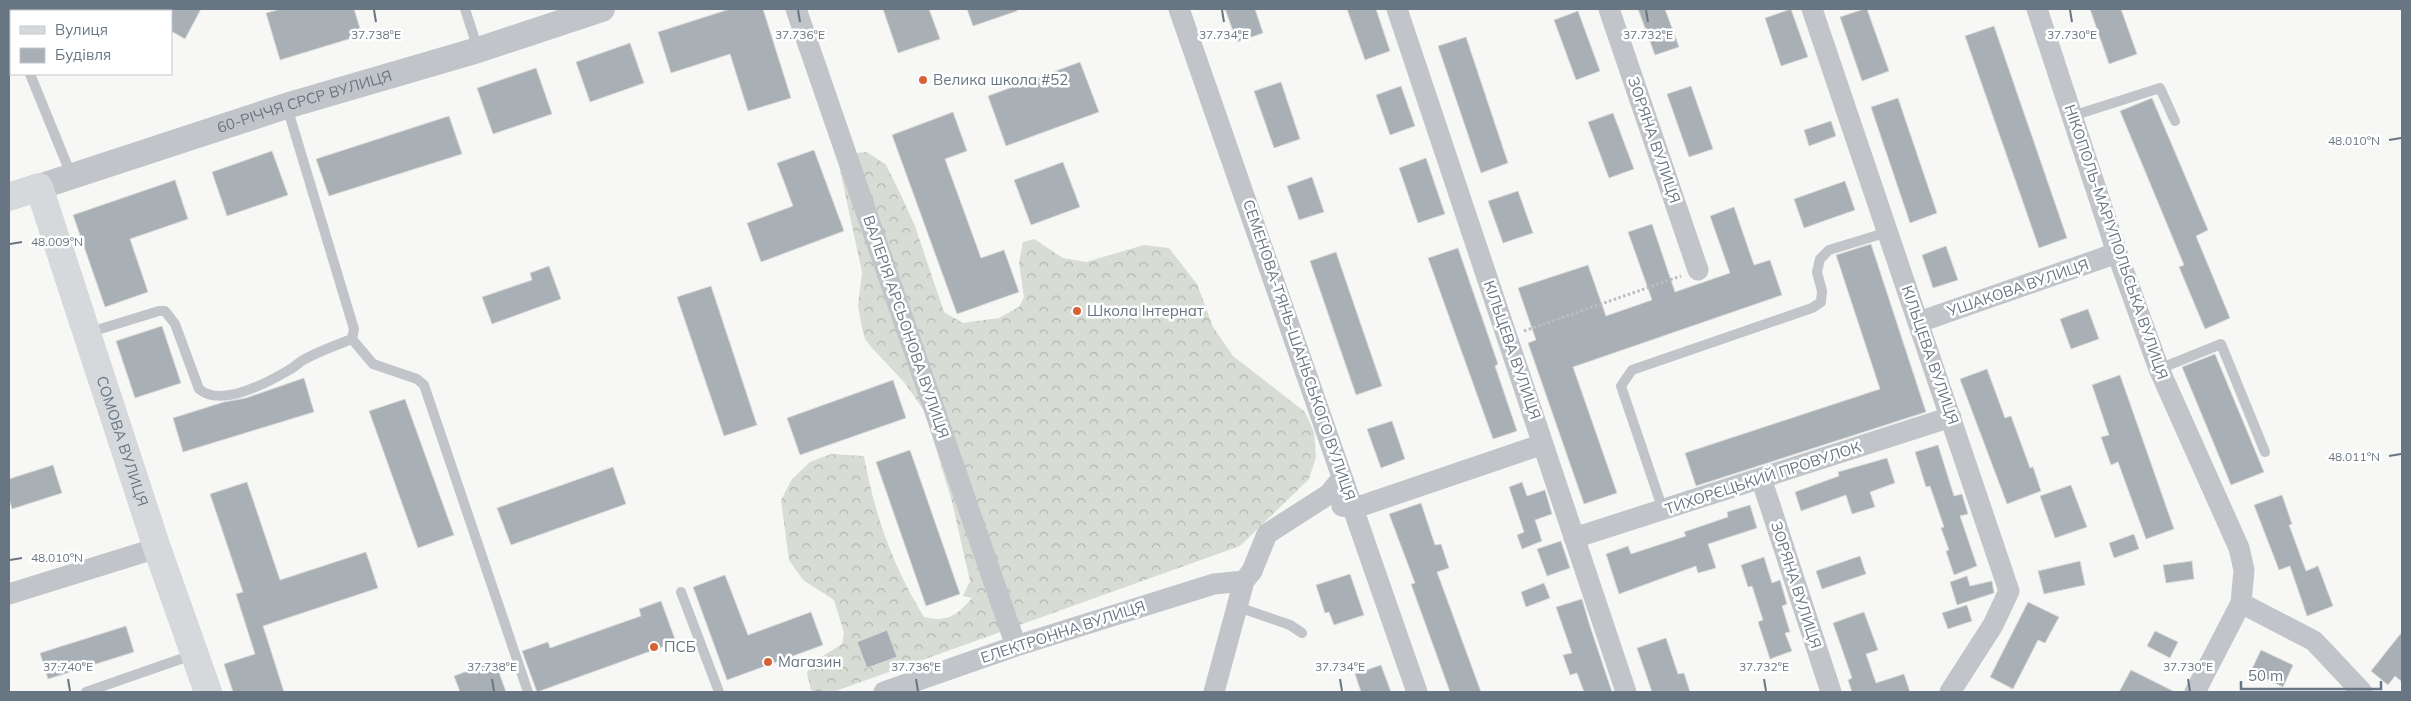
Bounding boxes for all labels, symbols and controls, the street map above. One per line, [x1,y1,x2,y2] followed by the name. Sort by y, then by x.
[10,10,172,75] legend
[55,20,108,39] text: Вулиця
[351,27,401,42] text: 37.738°E
[775,27,825,42] text: 37.736°E
[1199,27,1249,42] text: 37.734°E
[1623,27,1673,42] text: 37.732°E
[2047,27,2097,42] text: 37.730°E
[55,45,111,64] text: Будівля
[215,66,394,137] street label: 60-РІЧЧЯ СРСР ВУЛИЦЯ
[933,70,1068,89] place label: Велика школа #52
[917,74,929,86] marker: Велика школа #52
[1624,74,1685,206] street label: ЗОРЯНА ВУЛИЦЯ
[2060,102,2173,382] street label: НІКОПОЛЬ-МАРІУПОЛЬСЬКА ВУЛИЦЯ
[2328,133,2380,148] text: 48.010°N
[1239,197,1360,503] street label: СЕМЕНОВА-ТЯНЬ-ШАНЬСЬКОГО ВУЛИЦЯ
[859,213,954,441] street label: ВАЛЕРІЯ АРСЬОНОВА ВУЛИЦЯ
[31,234,83,249] text: 48.009°N
[1944,254,2091,321] street label: УШАКОВА ВУЛИЦЯ
[1480,278,1545,422] street label: КІЛЬЦЕВА ВУЛИЦЯ
[1898,283,1963,427] street label: КІЛЬЦЕВА ВУЛИЦЯ
[1087,301,1204,320] place label: Школа Інтернат
[1071,305,1083,317] marker: Школа Інтернат
[92,373,153,509] street label: СОМОВА ВУЛИЦЯ
[1663,437,1863,518] street label: ТИХОРЄЦЬКИЙ ПРОВУЛОК
[2328,449,2380,464] text: 48.011°N
[1767,519,1826,651] street label: ЗОРЯНА ВУЛИЦЯ
[31,550,83,565] text: 48.010°N
[978,596,1147,667] street label: ЕЛЕКТРОННА ВУЛИЦЯ
[664,637,696,656] place label: ПСБ
[648,641,660,653] marker: ПСБ
[778,652,841,671] place label: Магазин
[762,656,774,668] marker: Магазин
[2241,658,2381,690] scale bar
[43,659,93,674] text: 37.740°E
[467,659,517,674] text: 37.738°E
[891,659,941,674] text: 37.736°E
[1315,659,1365,674] text: 37.734°E
[1739,659,1789,674] text: 37.732°E
[2163,659,2213,674] text: 37.730°E
[2248,666,2283,685] text: 50 m

